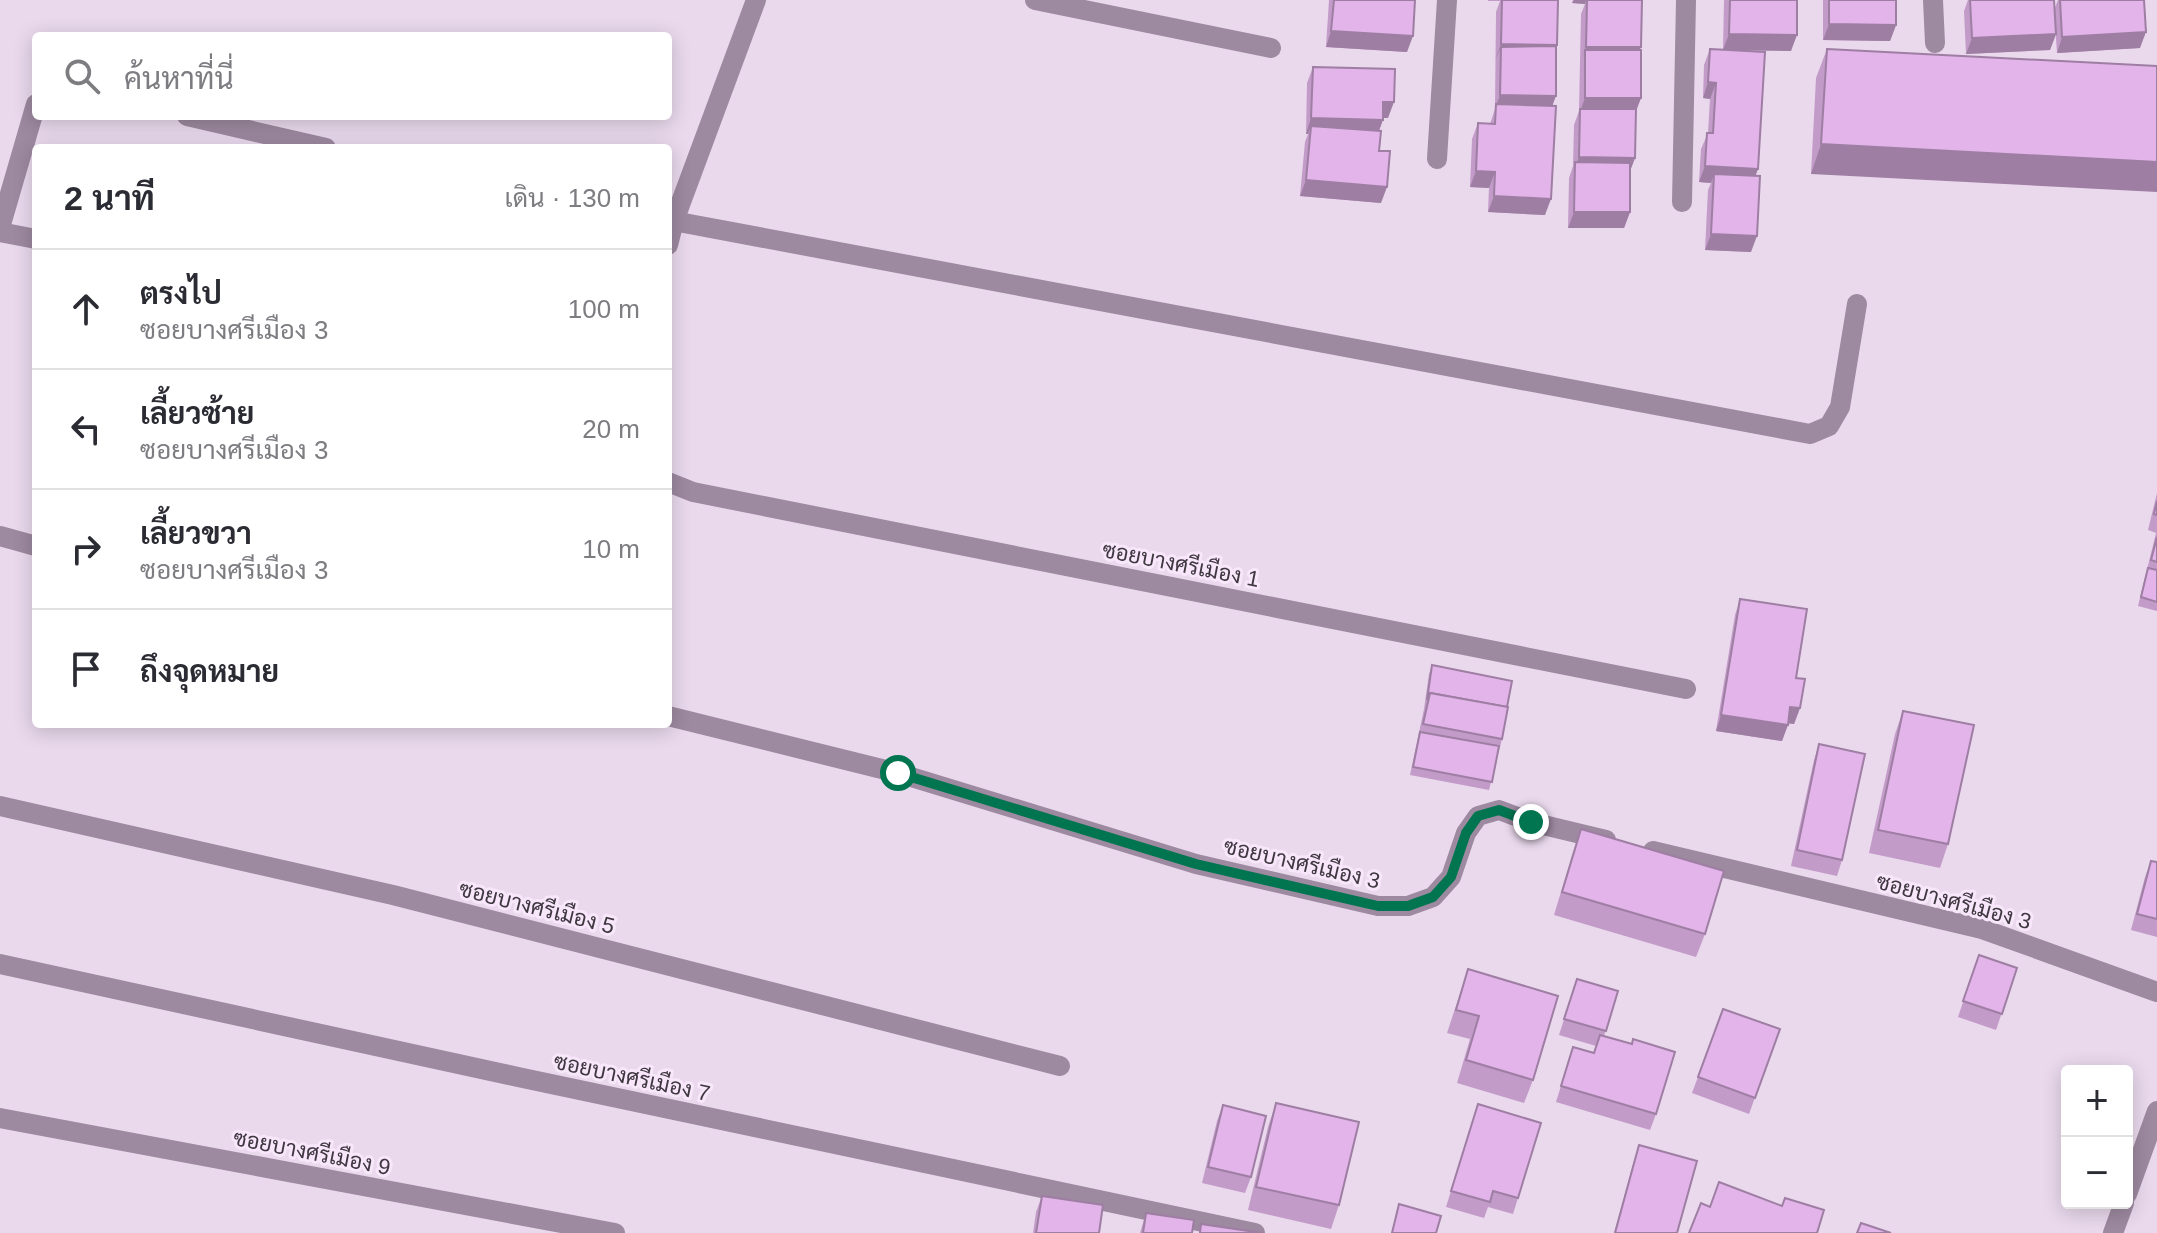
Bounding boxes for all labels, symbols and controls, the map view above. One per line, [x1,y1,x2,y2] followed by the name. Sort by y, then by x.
[32,32,672,120] search box
[60,54,104,98] icon: search
[124,62,234,95] text: ค้นหาที่นี่
[64,179,155,217] text: 2 นาที
[505,183,640,213] text: เดิน · 130 m
[140,277,222,310] text: ตรงไป
[64,287,108,331] icon: ahead
[568,294,640,324] text: 100 m
[140,315,328,345] text: ซอยบางศรีเมือง 3
[140,397,254,430] text: เลี้ยวซ้าย
[64,407,108,451] icon: left
[582,414,640,444] text: 20 m
[140,435,328,465] text: ซอยบางศรีเมือง 3
[140,517,252,550] text: เลี้ยวขวา
[64,527,108,571] icon: right
[582,534,640,564] text: 10 m
[1100,536,1262,592] street label: ซอยบางศรีเมือง 1
[140,555,328,585] text: ซอยบางศรีเมือง 3
[64,647,108,691] icon: arrive
[140,655,279,688] text: ถึงจุดหมาย
[880,755,916,791] route start
[1513,804,1549,840] route end
[1221,832,1383,894] street label: ซอยบางศรีเมือง 3
[1874,868,2034,934] street label: ซอยบางศรีเมือง 3
[457,875,617,939] street label: ซอยบางศรีเมือง 5
[551,1048,713,1106] street label: ซอยบางศรีเมือง 7
[2061,1065,2133,1209] map controls
[2061,1065,2133,1137] button: +
[231,1124,393,1180] street label: ซอยบางศรีเมือง 9
[2061,1137,2133,1209] button: −

